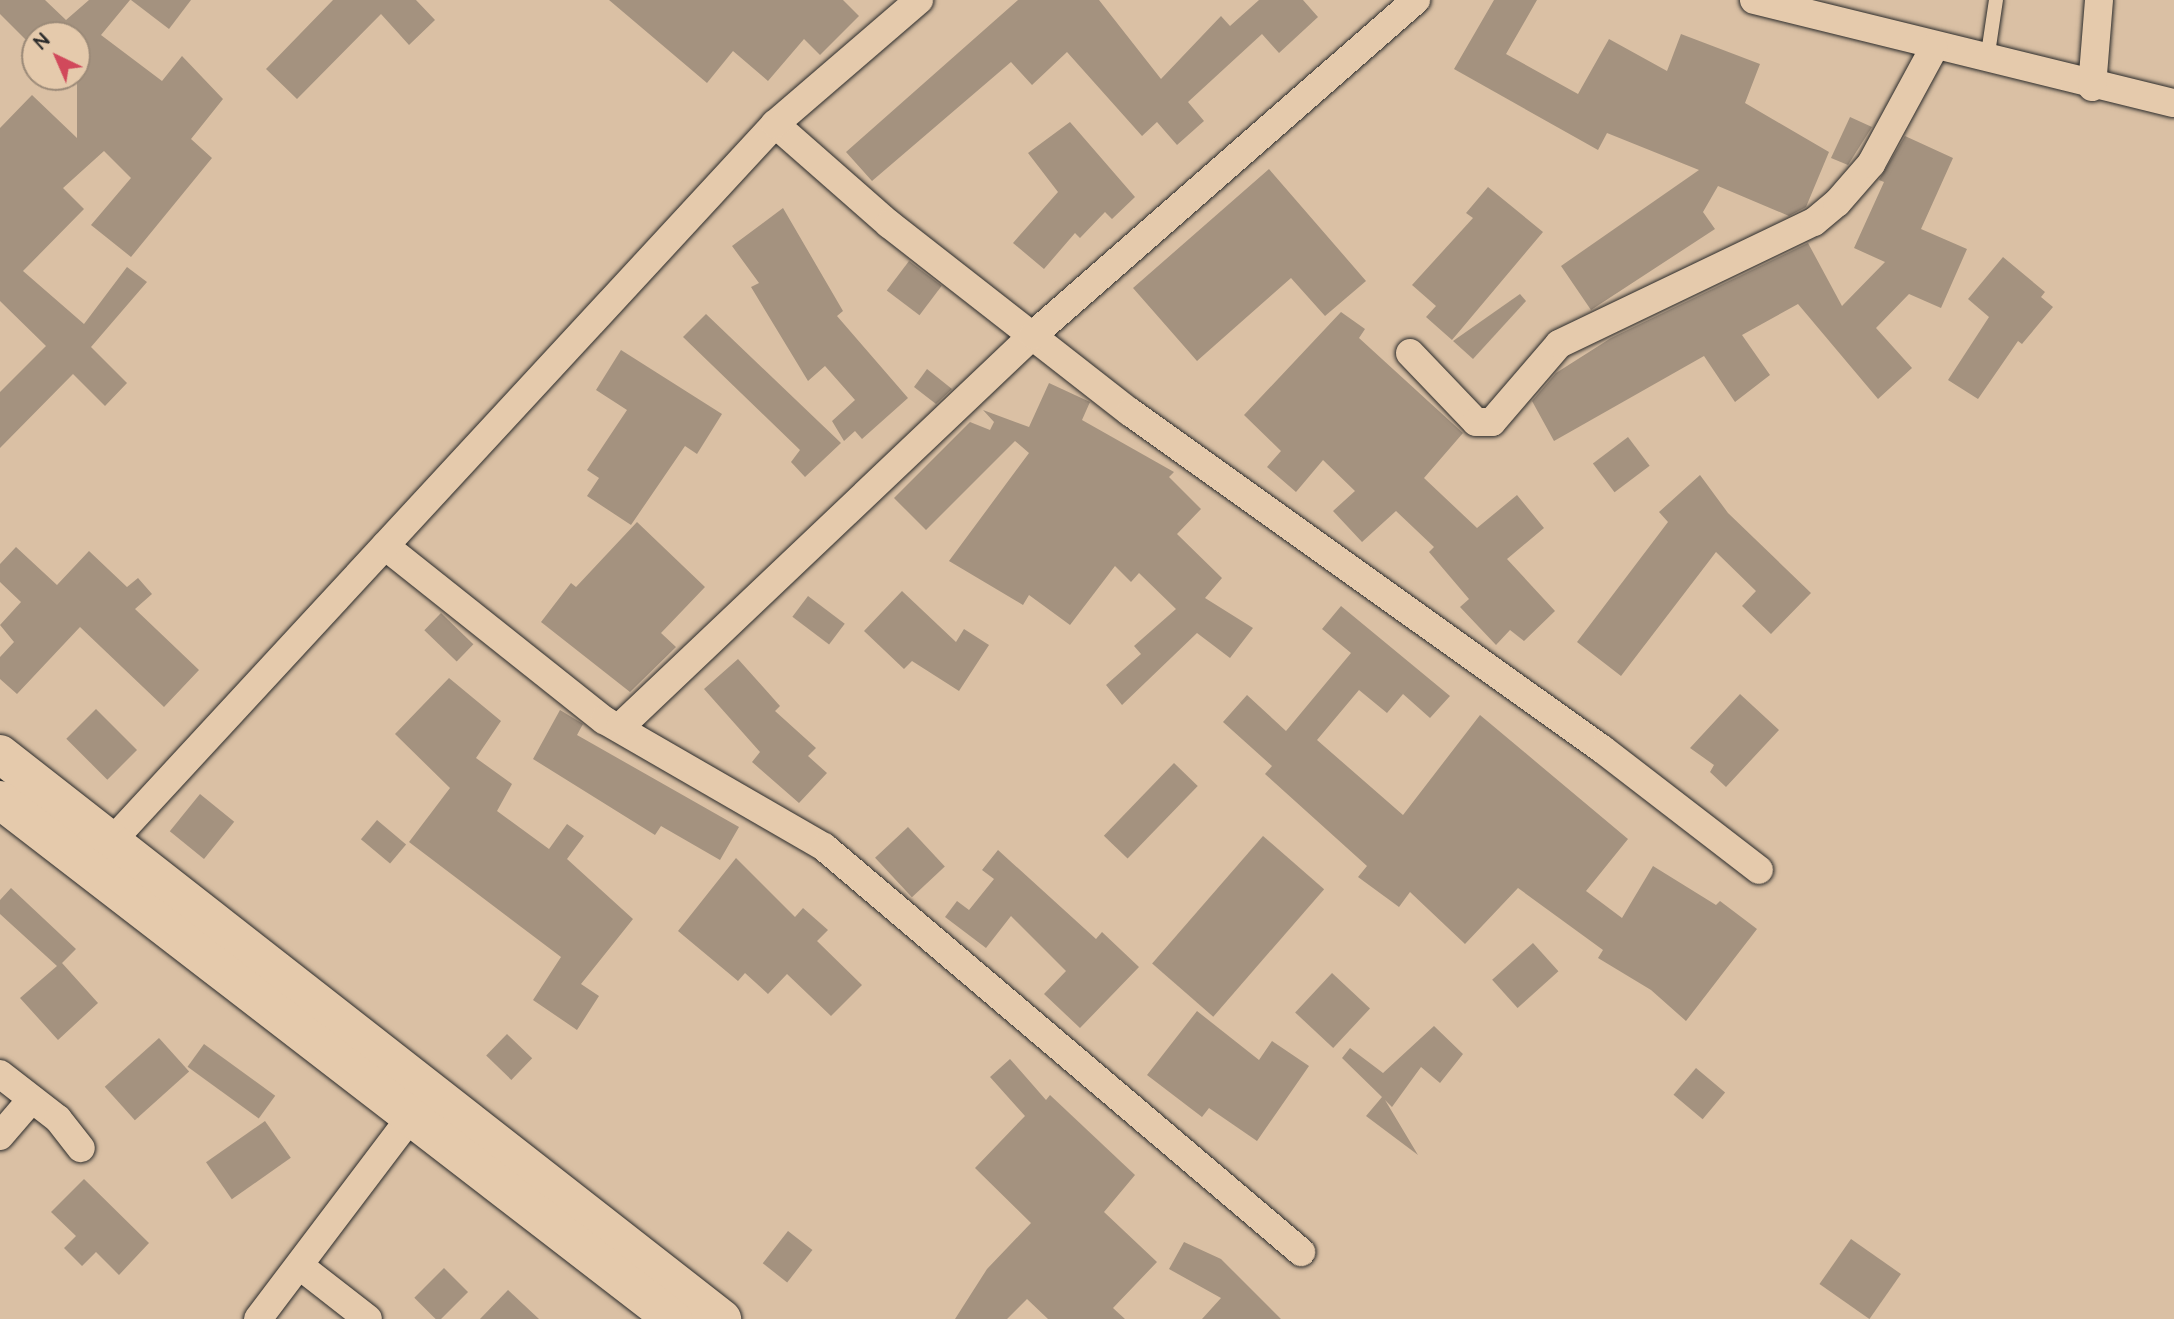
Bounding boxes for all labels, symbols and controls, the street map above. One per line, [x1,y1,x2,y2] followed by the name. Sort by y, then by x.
[21,21,91,91] north arrow
[29,28,56,56] text: N

